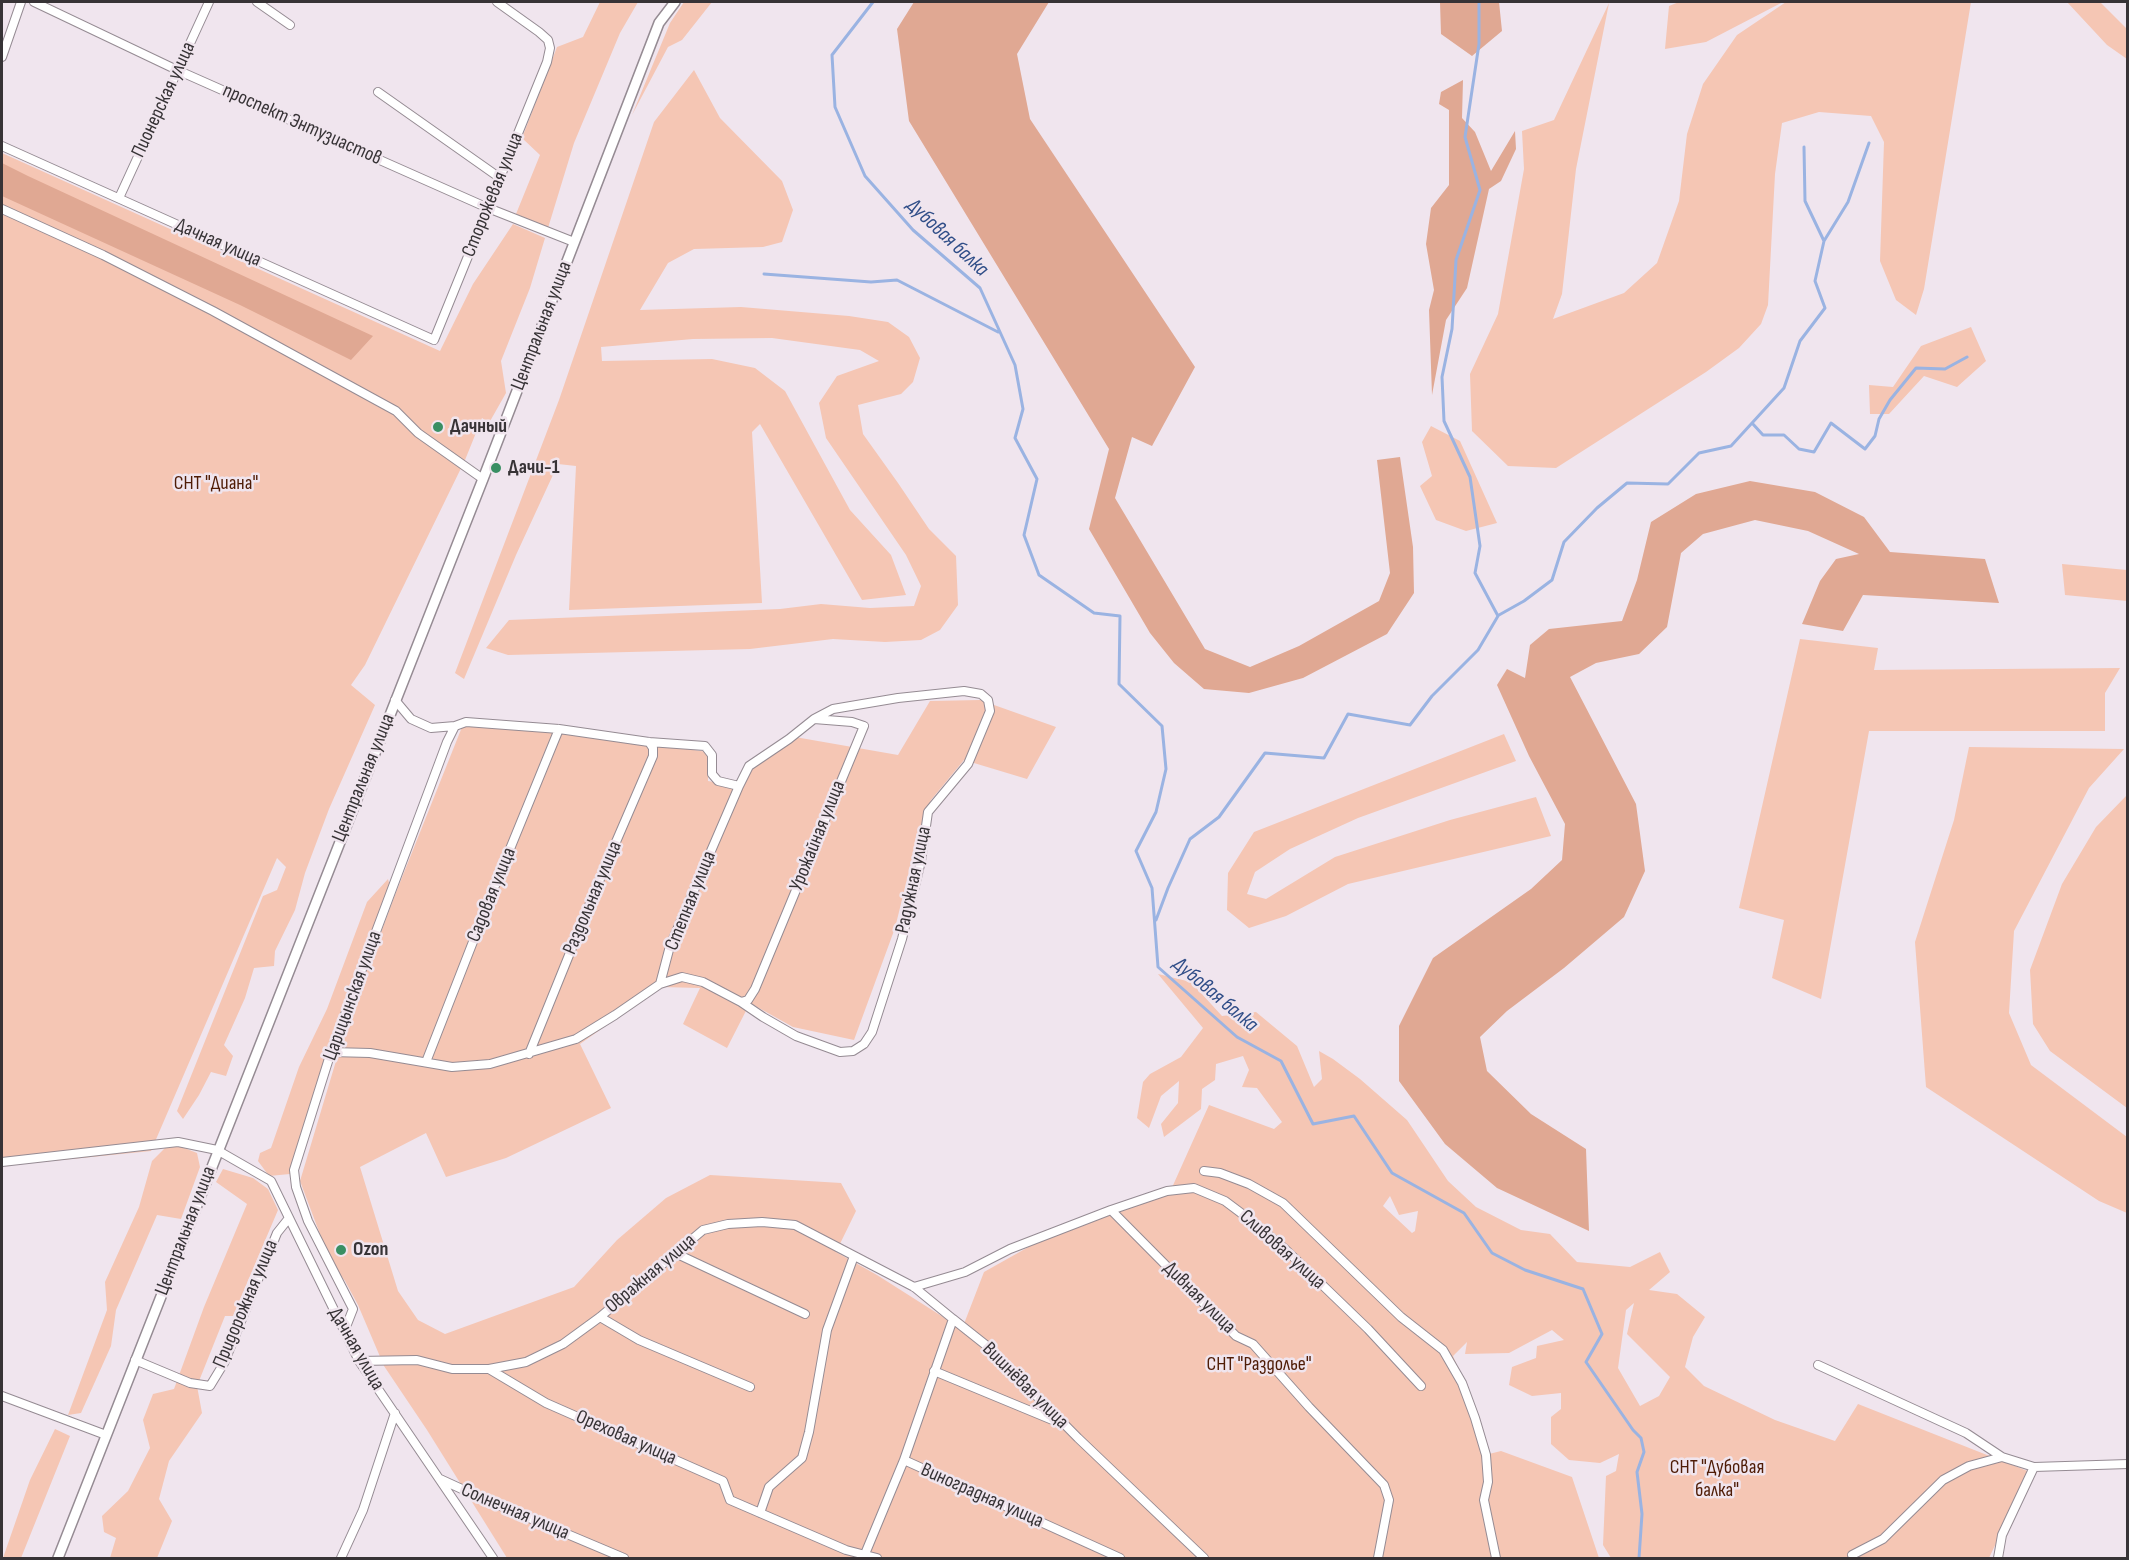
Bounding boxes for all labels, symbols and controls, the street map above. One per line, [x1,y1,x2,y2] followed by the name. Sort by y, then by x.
[127,38,201,162] street label: Пионерская улица
[219,79,385,171] street label: проспект Энтузиастов
[457,129,529,261] street label: Сторожевая улица
[901,194,993,282] water label: Дубовая балка
[171,213,265,273] street label: Дачная улица
[506,258,578,394] street label: Центральная улица
[450,415,507,439] place label: Дачный
[431,420,445,434] marker: Дачный
[508,456,560,480] place label: Дачи-1
[489,461,503,475] marker: Дачи-1
[174,472,258,496] park label: СНТ "Диана"
[327,710,401,846] street label: Центральная улица
[785,777,851,895] street label: Урожайная улица
[891,824,937,936] street label: Радужная улица
[558,838,628,958] street label: Раздольная улица
[462,844,522,946] street label: Садовая улица
[660,848,722,954] street label: Степная улица
[318,928,388,1064] street label: Царицынская улица
[1167,952,1263,1038] water label: Дубовая балка
[150,1163,222,1299] street label: Центральная улица
[1234,1205,1330,1295] street label: Сливовая улица
[601,1229,701,1319] street label: Овражная улица
[208,1236,284,1372] street label: Придорожная улица
[353,1238,388,1262] place label: Ozon
[334,1243,348,1257] marker: Ozon
[1158,1257,1240,1339] street label: Дивная улица
[323,1303,389,1395] street label: Дачная улица
[977,1338,1073,1434] street label: Вишнёвая улица
[1206,1353,1312,1377] park label: СНТ "Раздолье"
[572,1405,680,1471] street label: Ореховая улица
[1670,1456,1764,1503] park label: СНТ "Дубовая балка"
[917,1458,1047,1534] street label: Виноградная улица
[457,1478,573,1546] street label: Солнечная улица

